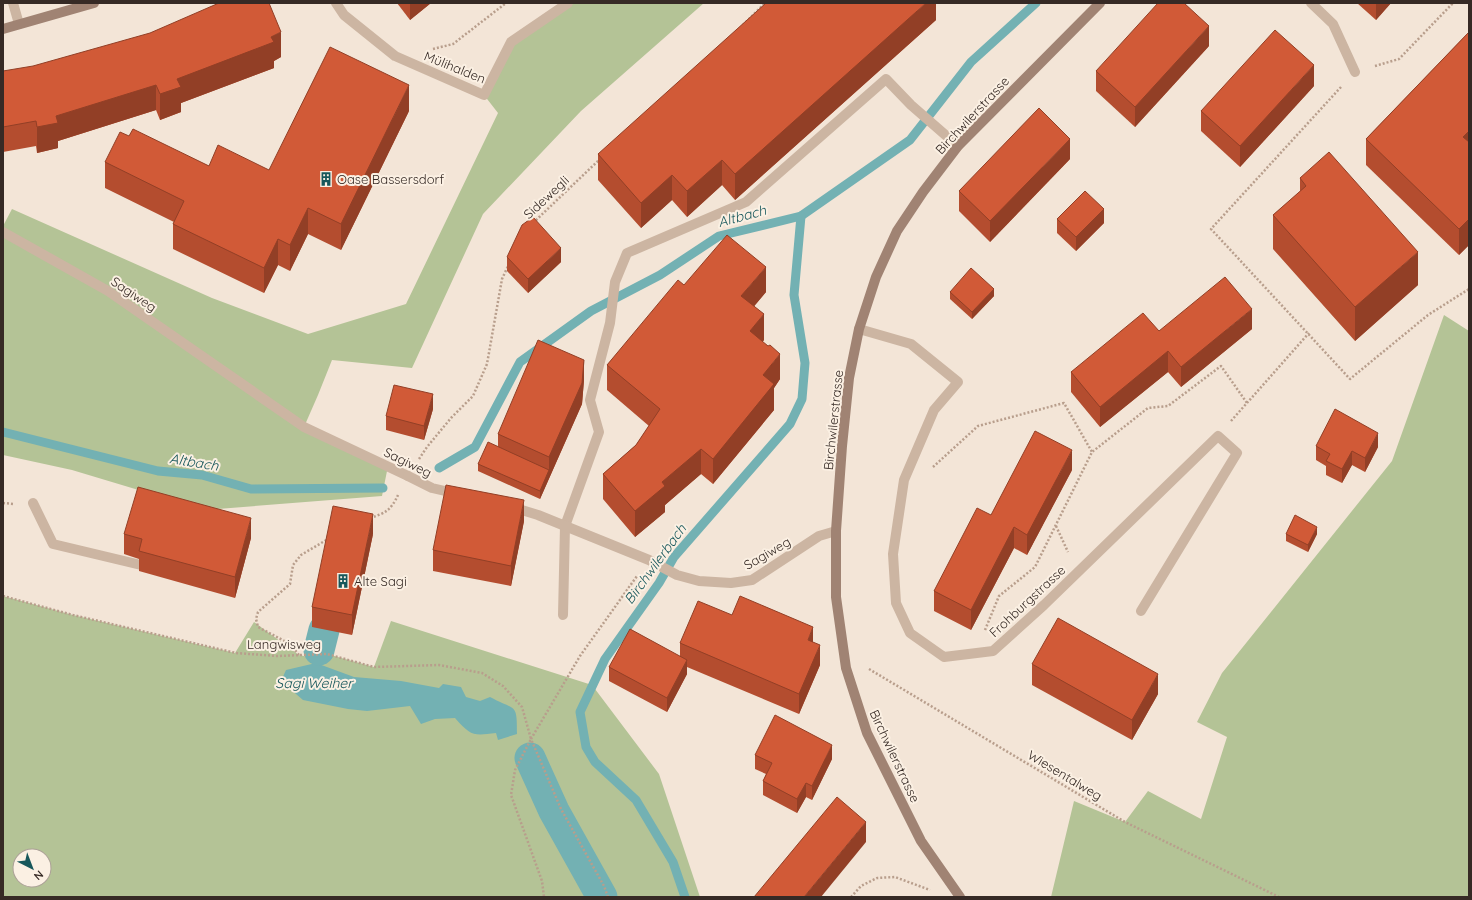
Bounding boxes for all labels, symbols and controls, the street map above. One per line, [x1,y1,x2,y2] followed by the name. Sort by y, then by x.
[422,47,488,87] street label: Mülihalden
[932,73,1012,157] street label: Birchwilerstrasse
[318,171,334,187] building icon: Oase Bassersdorf
[337,171,445,187] place label: Oase Bassersdorf
[520,172,572,222] street label: Sidewegli
[716,201,769,231] water label: Altbach
[108,273,160,315] street label: Sagiweg
[820,369,846,471] street label: Birchwilerstrasse
[381,444,435,480] street label: Sagiweg
[168,449,221,475] water label: Altbach
[620,520,691,608] water label: Birchwilerbach
[741,533,793,573] street label: Sagiweg
[986,562,1068,640] street label: Frohburgstrasse
[335,573,351,589] building icon: Alte Sagi
[354,573,407,589] place label: Alte Sagi
[247,636,321,652] street label: Langwisweg
[275,674,354,692] water label: Sagi Weiher
[866,707,924,805] street label: Birchwilerstrasse
[1025,747,1105,803] street label: Wiesentalweg
[12,848,52,888] north arrow
[31,868,46,883] text: N

